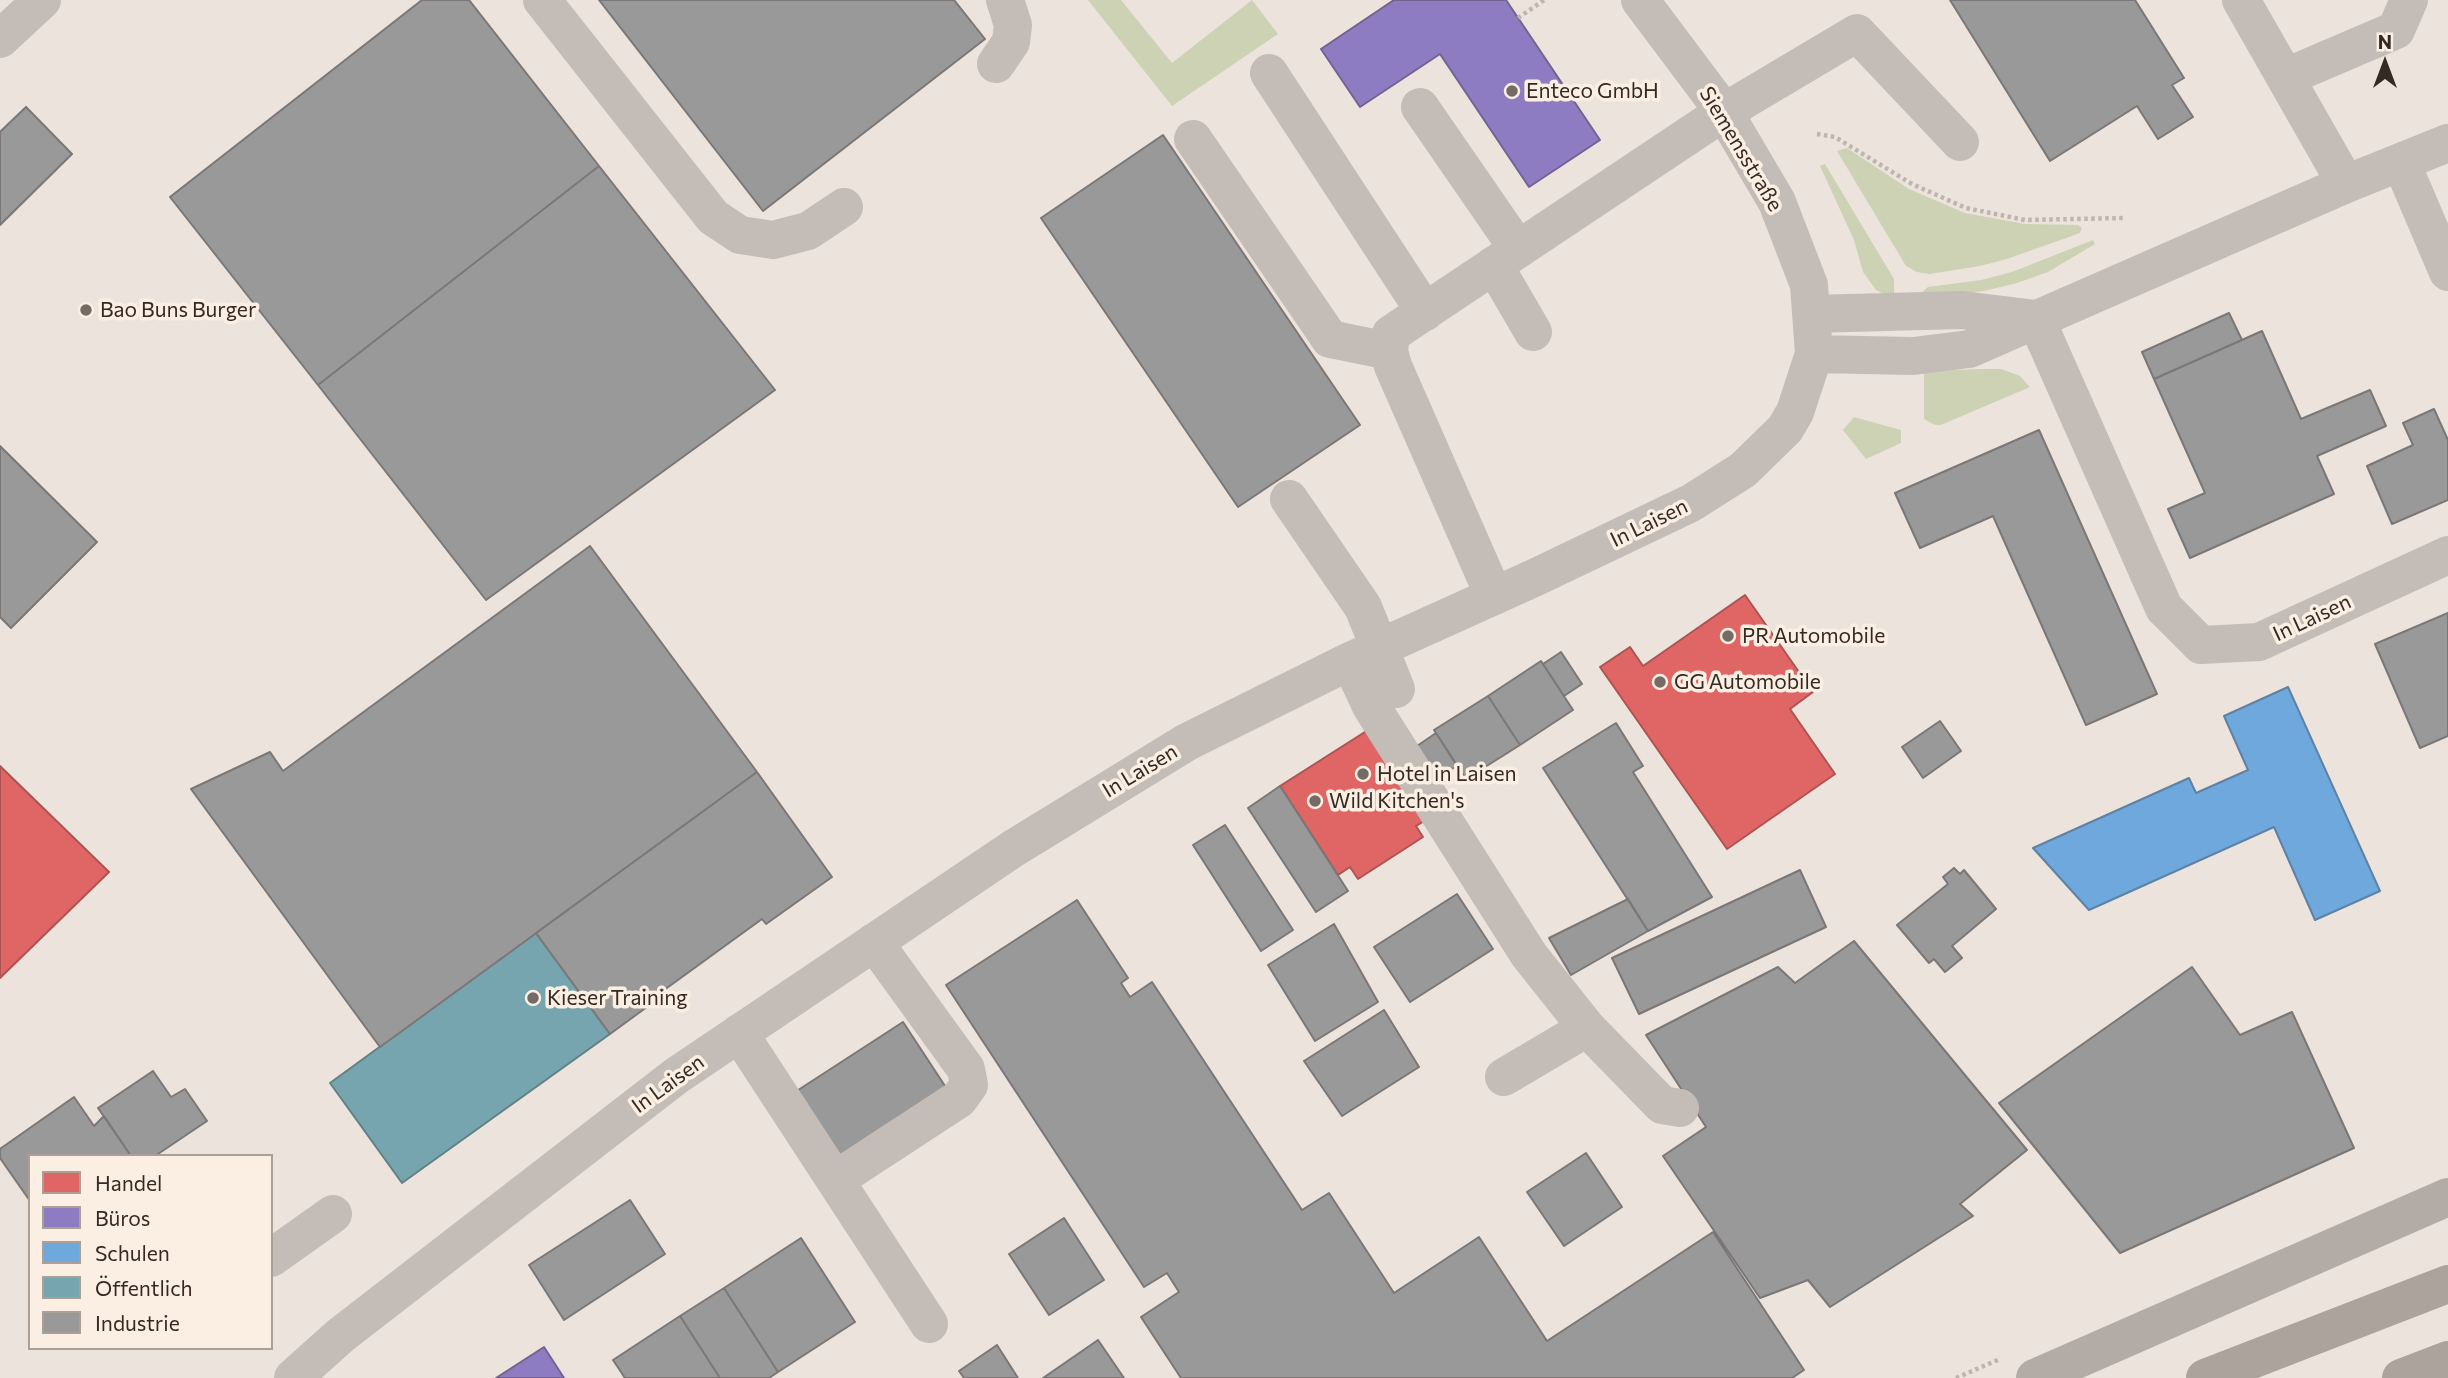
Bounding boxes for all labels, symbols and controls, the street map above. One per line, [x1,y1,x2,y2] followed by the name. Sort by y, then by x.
[2350,28,2420,98] north arrow
[2378,30,2392,53] text: N
[1526,78,1659,104] place label: Enteco GmbH
[1694,82,1788,216] street label: Siemensstraße
[1504,83,1520,99] marker: Enteco GmbH
[100,297,256,323] place label: Bao Buns Burger
[78,302,94,318] marker: Bao Buns Burger
[1606,493,1692,553] street label: In Laisen
[2269,589,2355,647] street label: In Laisen
[1742,623,1885,649] place label: PR Automobile
[1720,628,1736,644] marker: PR Automobile
[1674,669,1821,695] place label: GG Automobile
[1652,674,1668,690] marker: GG Automobile
[1098,739,1182,803] street label: In Laisen
[1377,761,1517,787] place label: Hotel in Laisen
[1355,766,1371,782] marker: Hotel in Laisen
[1329,788,1465,814] place label: Wild Kitchen's
[1307,793,1323,809] marker: Wild Kitchen's
[547,985,688,1011] place label: Kieser Training
[525,990,541,1006] marker: Kieser Training
[627,1049,709,1119] street label: In Laisen
[28,1154,273,1350] legend
[95,1170,162,1195] text: Handel
[95,1205,150,1230] text: Büros
[95,1240,170,1265] text: Schulen
[95,1275,193,1300] text: Öffentlich
[95,1310,180,1335] text: Industrie

